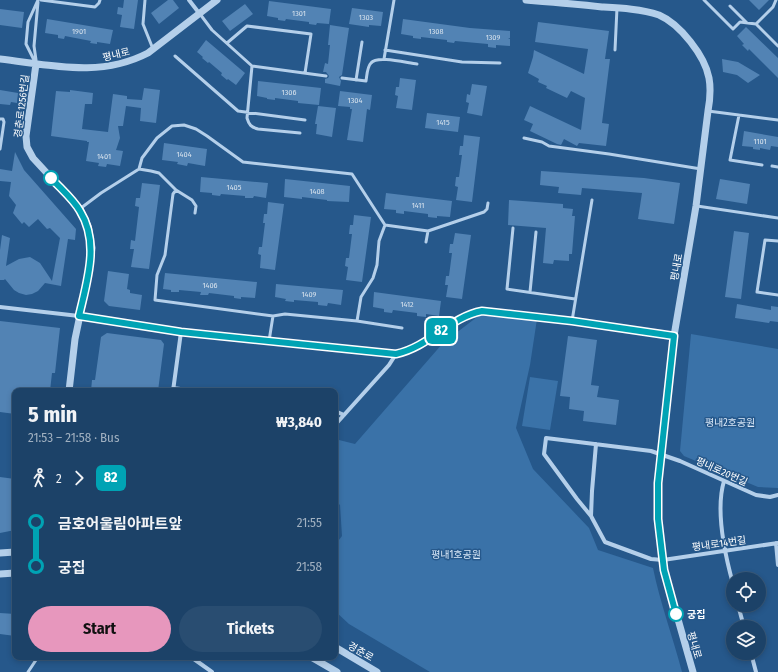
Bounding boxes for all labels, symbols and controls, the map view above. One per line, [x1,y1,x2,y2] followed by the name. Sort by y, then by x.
[292,9,306,18] house number: 1301
[359,13,374,22] house number: 1303
[72,27,86,36] house number: 1901
[429,27,443,36] house number: 1308
[486,33,500,42] house number: 1309
[101,46,131,64] street label: 평내로
[12,74,32,139] street label: 경춘로1256번길
[282,88,296,97] house number: 1306
[348,96,363,105] house number: 1304
[436,118,450,127] house number: 1415
[753,137,767,146] house number: 1101
[176,150,192,159] house number: 1404
[97,152,111,161] house number: 1401
[43,170,59,186] unlabelled marker
[227,183,242,192] house number: 1405
[309,187,325,196] house number: 1408
[412,201,424,210] house number: 1411
[669,253,685,282] street label: 평내로
[202,281,218,290] house number: 1406
[302,290,317,299] house number: 1409
[400,300,414,309] house number: 1412
[423,318,459,344] line badge: 82
[434,322,448,339] text: 82
[28,401,77,428] text: 5 min
[276,413,322,431] text: ₩3,840
[705,417,755,429] park label: 평내2호공원
[28,430,119,445] text: 21:53 – 21:58 · Bus
[694,455,749,489] street label: 평내로20번길
[28,467,50,489] icon: walk
[68,467,90,489] icon: forward
[104,469,118,486] text: 82
[56,471,62,486] text: 2
[58,515,182,533] text: 금호어울림아파트앞
[297,515,322,530] text: 21:55
[691,534,747,554] street label: 평내로14번길
[431,549,481,561] park label: 평내1호공원
[58,559,86,577] text: 궁집
[296,559,322,574] text: 21:58
[726,572,766,660] map controls
[726,572,766,612] button: locate
[28,606,171,652] button: Start
[179,606,322,652] button: Tickets
[668,606,684,622] marker: 궁집
[687,609,705,621] place label: 궁집
[726,620,766,660] button: layers
[684,630,704,660] street label: 평내로
[346,640,375,664] street label: 경춘로

